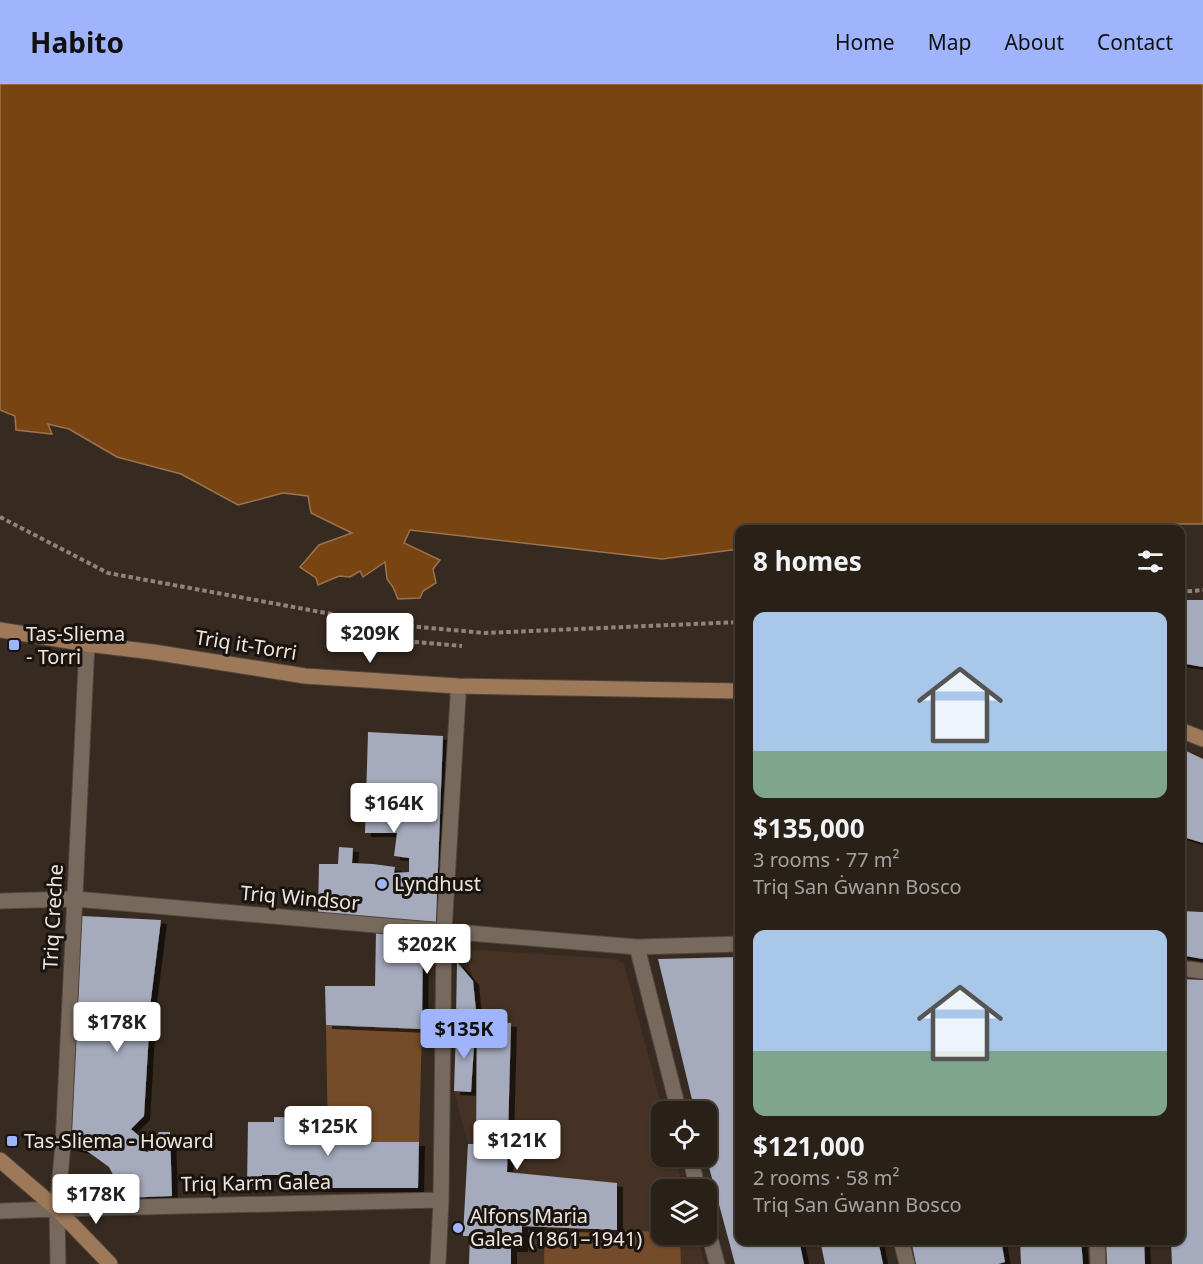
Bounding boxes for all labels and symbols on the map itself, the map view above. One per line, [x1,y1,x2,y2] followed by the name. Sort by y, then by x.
[328,613,412,664] pin: $209K
[26,620,125,670] place label: Tas-Sliema - Torri
[193,623,299,666] street label: Triq it-Torri
[7,638,21,652] marker: Tas-Sliema - Torri
[352,783,436,834] pin: $164K
[36,863,69,971] street label: Triq Creche
[394,870,481,897] place label: Lyndhust
[375,877,389,891] marker: Lyndhust
[239,879,361,916] street label: Triq Windsor
[385,924,469,975] pin: $202K
[75,1002,159,1053] pin: $178K
[422,1009,506,1060] pin: $135K
[286,1106,370,1157] pin: $125K
[475,1120,559,1171] pin: $121K
[24,1127,214,1154] place label: Tas-Sliema - Howard
[5,1134,19,1148] marker: Tas-Sliema - Howard
[181,1168,331,1197] street label: Triq Karm Galea
[54,1174,138,1225] pin: $178K
[470,1202,642,1252] place label: Alfons Maria Galea (1861–1941)
[451,1221,465,1235] marker: Alfons Maria Galea (1861–1941)

